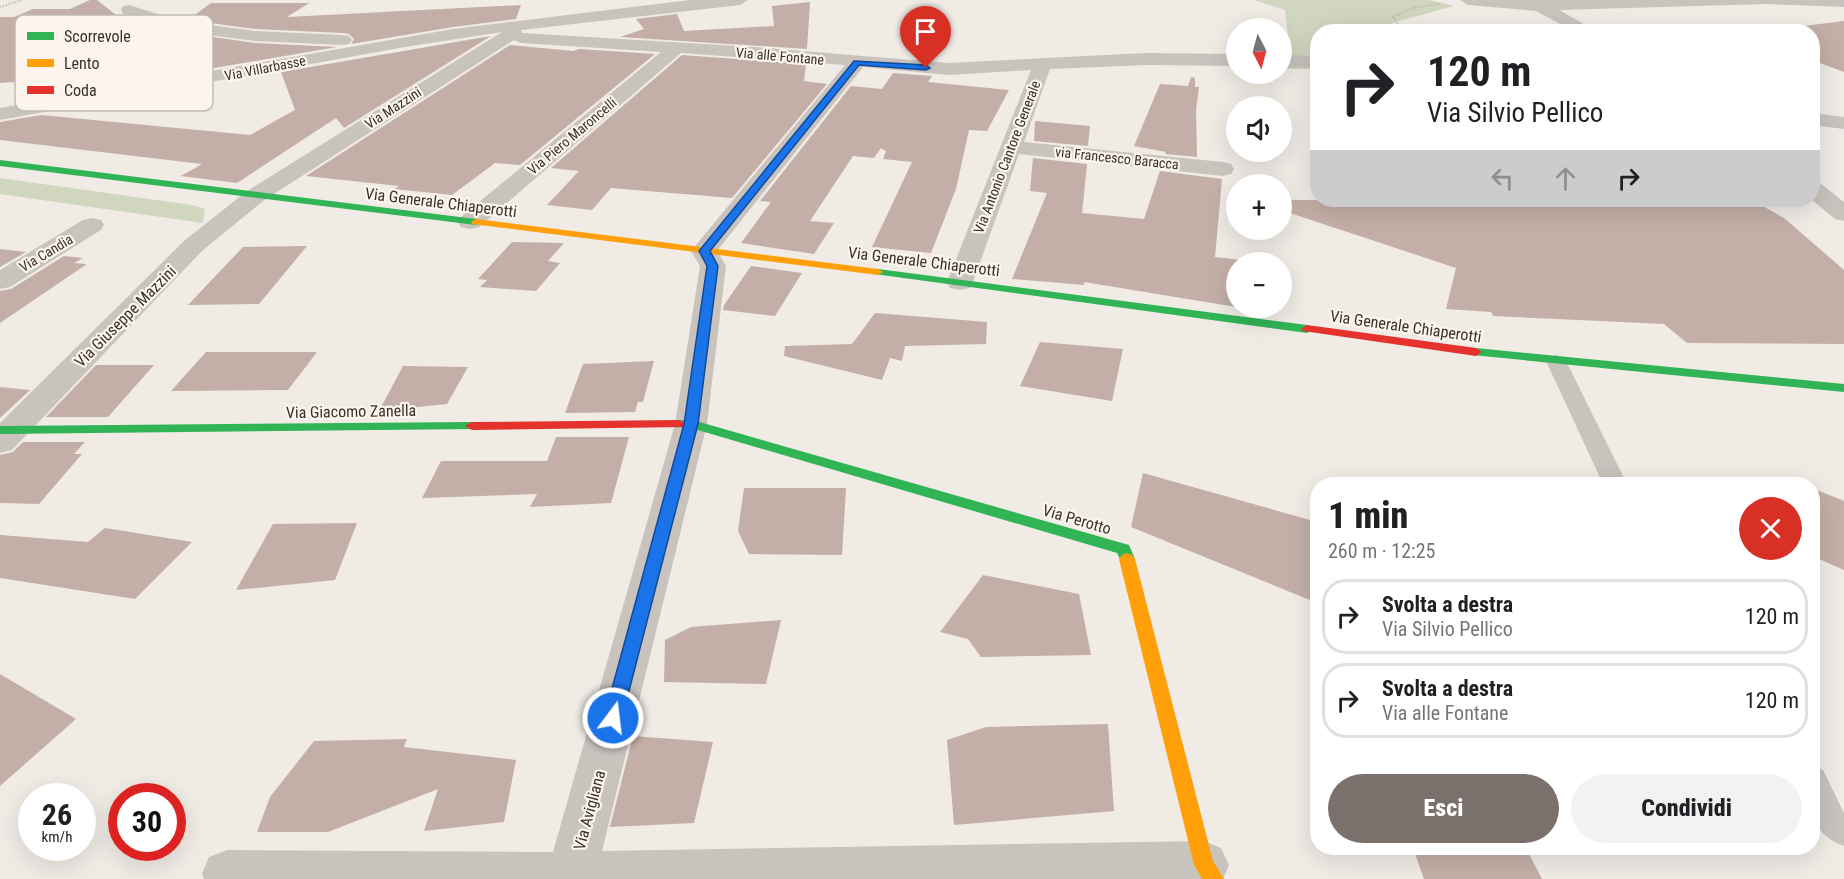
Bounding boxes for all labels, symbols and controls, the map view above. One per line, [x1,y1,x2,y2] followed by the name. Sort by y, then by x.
[900,6,951,68] pin
[15,15,213,111] legend
[909,15,942,48] icon: arrive
[1226,18,1292,84] north arrow
[1226,18,1292,318] map controls
[64,27,131,46] text: Scorrevole
[735,44,825,68] street label: Via alle Fontane
[1427,47,1532,96] text: 120 m
[1328,48,1406,126] icon: right
[223,52,307,84] street label: Via Villarbasse
[64,54,99,73] text: Lento
[970,78,1044,236] street label: Via Antonio Cantore Generale
[64,81,97,100] text: Coda
[362,84,424,132] street label: Via Mazzini
[524,94,620,178] street label: Via Piero Maroncelli
[1226,96,1292,162] button: sound
[1427,97,1603,129] text: Via Silvio Pellico
[1055,144,1179,172] street label: via Francesco Baracca
[1486,162,1519,195] icon: left
[1549,162,1582,195] icon: ahead
[1612,162,1645,195] icon: right
[1226,174,1292,240] button: +
[364,184,518,221] street label: Via Generale Chiaperotti
[16,231,76,275] street label: Via Candia
[847,243,1001,280] street label: Via Generale Chiaperotti
[1226,252,1292,318] button: −
[71,262,180,371] street label: Via Giuseppe Mazzini
[1329,306,1483,347] street label: Via Generale Chiaperotti
[286,401,416,422] street label: Via Giacomo Zanella
[1328,495,1408,537] text: 1 min
[1739,497,1802,560] button: close
[1040,501,1113,538] street label: Via Perotto
[1328,539,1435,563] text: 260 m · 12:25
[1382,592,1513,617] text: Svolta a destra
[1331,600,1364,633] icon: right
[1745,604,1799,629] text: 120 m
[1382,617,1513,641] text: Via Silvio Pellico
[1382,676,1513,701] text: Svolta a destra
[1331,684,1364,717] icon: right
[581,686,645,750] position arrow
[1745,688,1799,713] text: 120 m
[1382,701,1508,725] text: Via alle Fontane
[570,768,609,852] street label: Via Avigliana
[1328,774,1559,843] button: Esci
[1571,774,1802,843] button: Condividi
[108,783,186,861] speed limit sign: 30
[42,797,72,832] text: 26
[42,828,72,846] text: km/h

